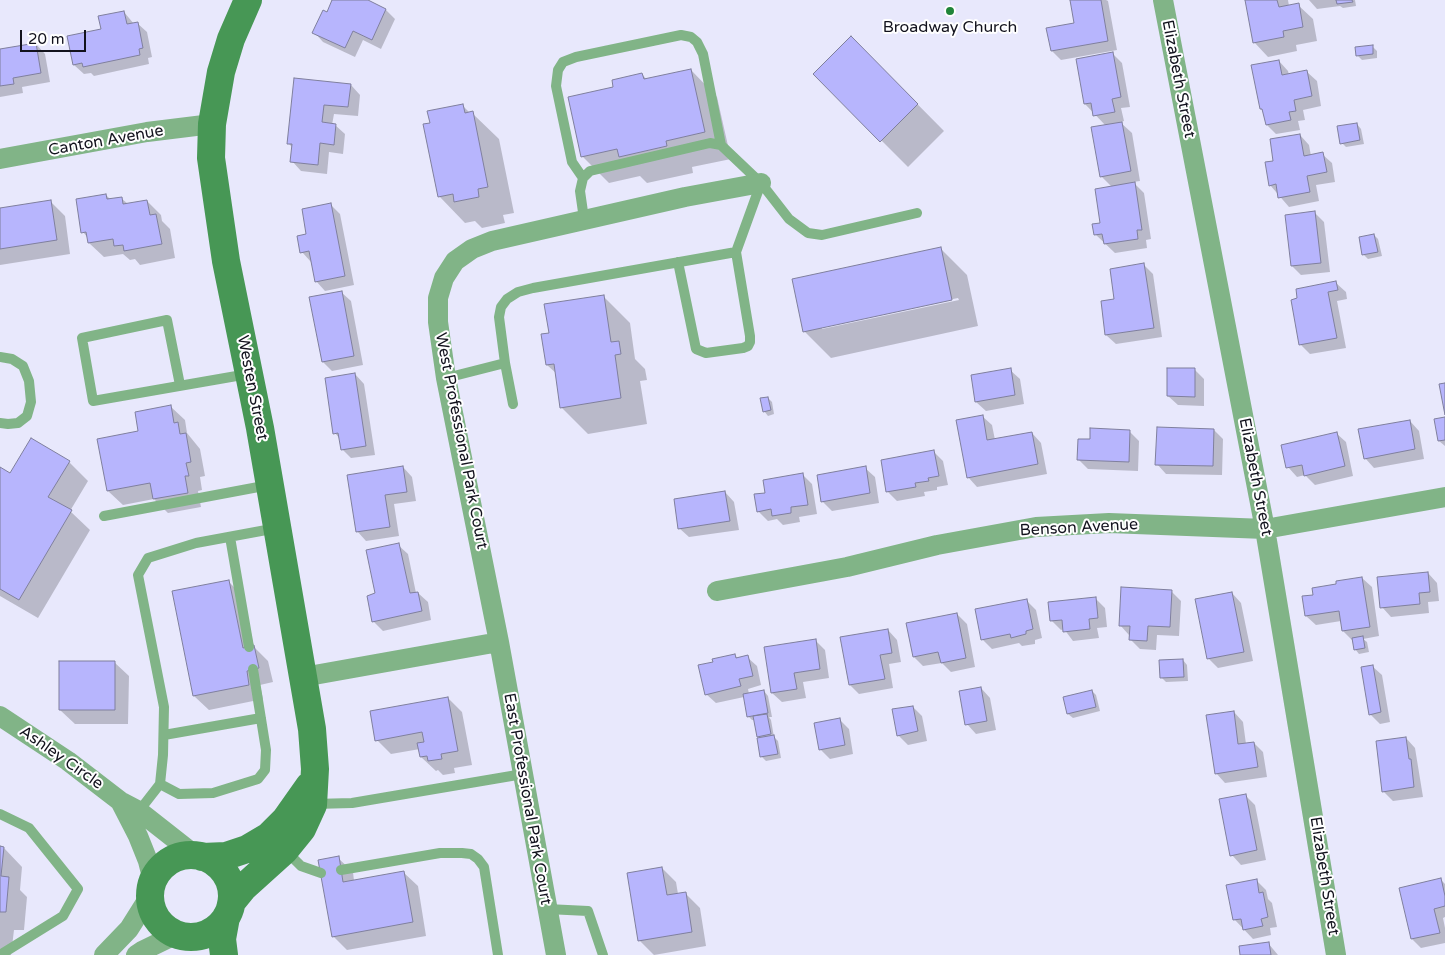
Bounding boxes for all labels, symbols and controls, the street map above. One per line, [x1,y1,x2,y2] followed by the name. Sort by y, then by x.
[944,5,956,17] marker: Broadway Church
[883,18,1017,38] place label: Broadway Church
[1157,18,1199,140] street label: Elizabeth Street
[22,20,89,52] scale bar
[28,30,65,48] text: 20 m
[47,121,165,161] street label: Canton Avenue
[431,331,491,551] street label: West Professional Park Court
[232,334,272,442] street label: Westen Street
[1234,416,1276,538] street label: Elizabeth Street
[1019,515,1139,541] street label: Benson Avenue
[499,692,555,906] street label: East Professional Park Court
[16,722,106,794] street label: Ashley Circle
[1305,815,1343,937] street label: Elizabeth Street

